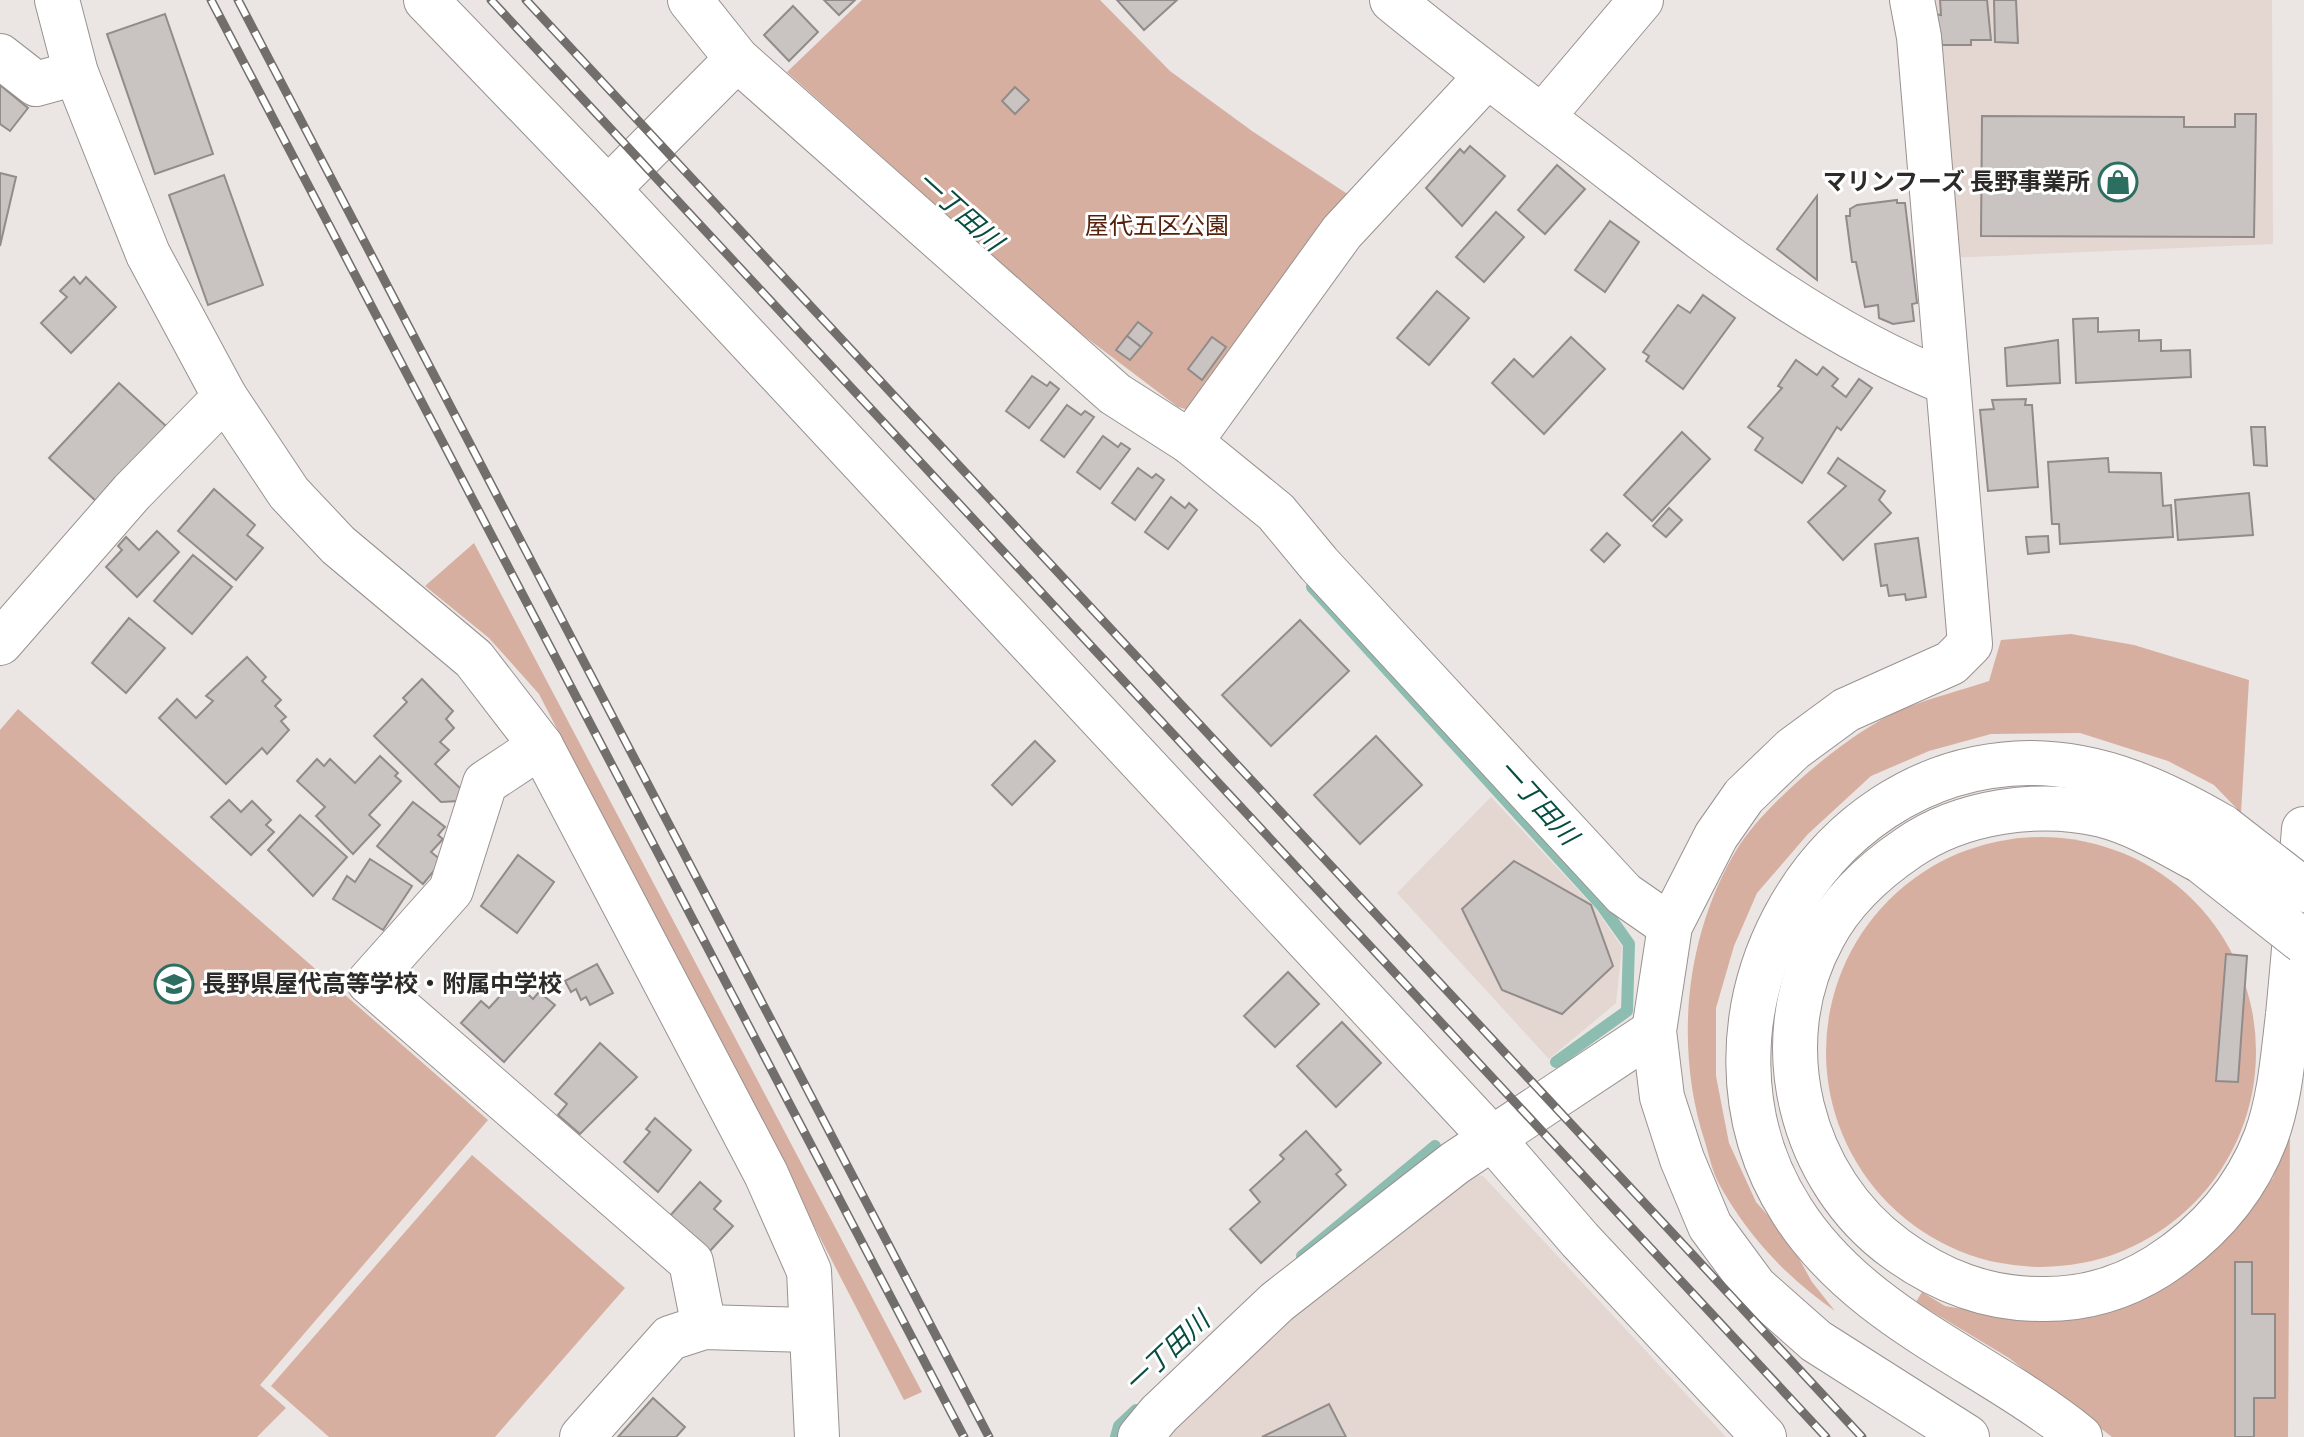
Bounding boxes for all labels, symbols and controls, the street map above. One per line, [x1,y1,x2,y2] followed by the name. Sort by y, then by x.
[2097,161,2139,203] shop icon: マリンフーズ 長野事業所
[910,165,1011,260] water label: 一丁田川
[1823,167,2090,197] place label: マリンフーズ 長野事業所
[1085,211,1229,241] park label: 屋代五区公園
[1491,753,1586,854] water label: 一丁田川
[153,963,195,1005] school or university icon: 長野県屋代高等学校・附属中学校
[202,969,562,999] place label: 長野県屋代高等学校・附属中学校
[1119,1304,1219,1400] water label: 一丁田川

